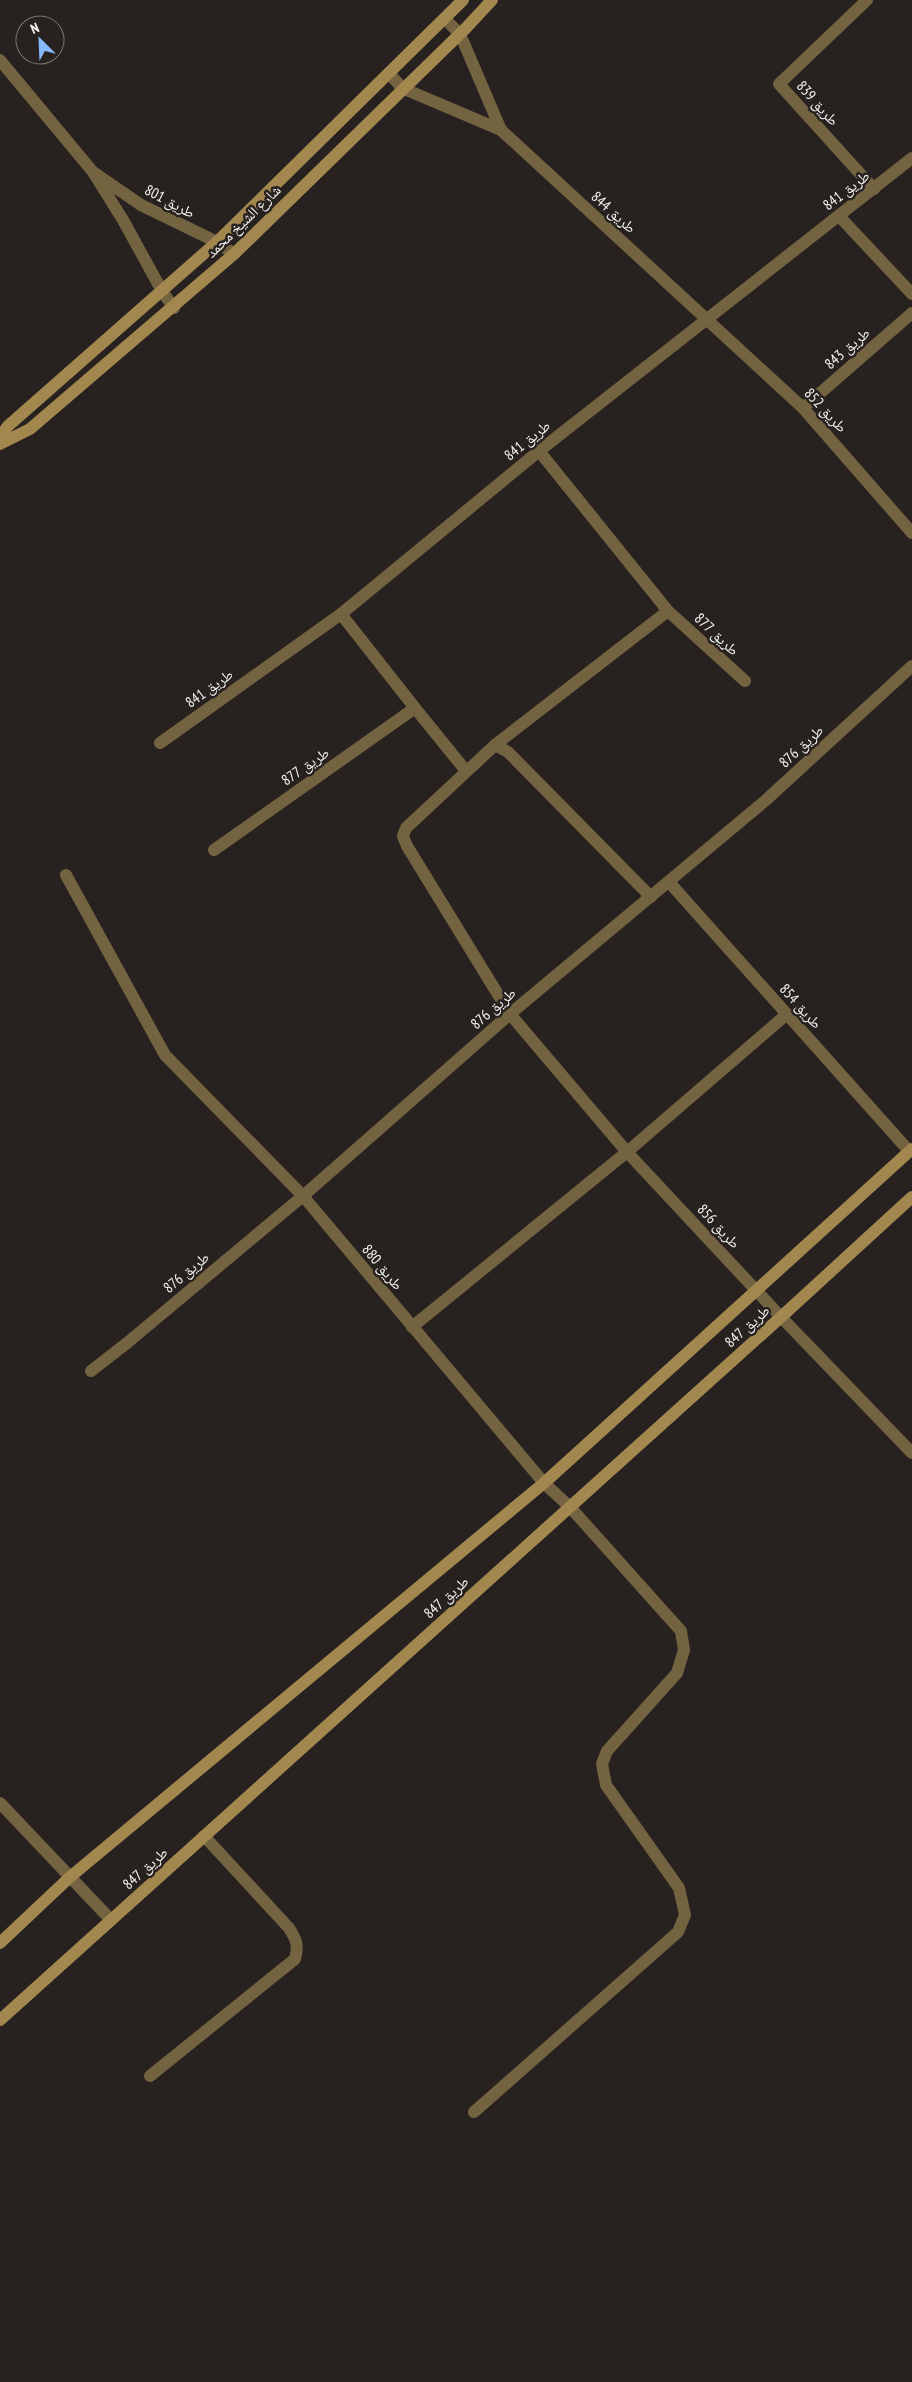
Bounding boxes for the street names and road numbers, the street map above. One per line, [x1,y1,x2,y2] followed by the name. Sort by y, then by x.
[792,77,843,130] street label: طريق 839
[819,166,874,215] street label: طريق 841
[141,180,198,223] street label: طريق 801
[201,180,285,262] street label: شارع الشيخ محمد
[587,187,641,238] street label: طريق 844
[820,323,874,374] street label: طريق 843
[800,384,851,437] street label: طريق 852
[500,416,555,465] street label: طريق 841
[690,609,743,660] street label: طريق 877
[181,664,237,712] street label: طريق 841
[775,721,828,772] street label: طريق 876
[277,743,333,790] street label: طريق 877
[775,980,826,1033] street label: طريق 854
[466,983,520,1034] street label: طريق 876
[693,1200,744,1253] street label: طريق 856
[358,1240,408,1295] street label: طريق 880
[159,1247,214,1297] street label: طريق 876
[721,1301,774,1352] street label: طريق 847
[420,1572,473,1623] street label: طريق 847
[119,1843,172,1894] street label: طريق 847

